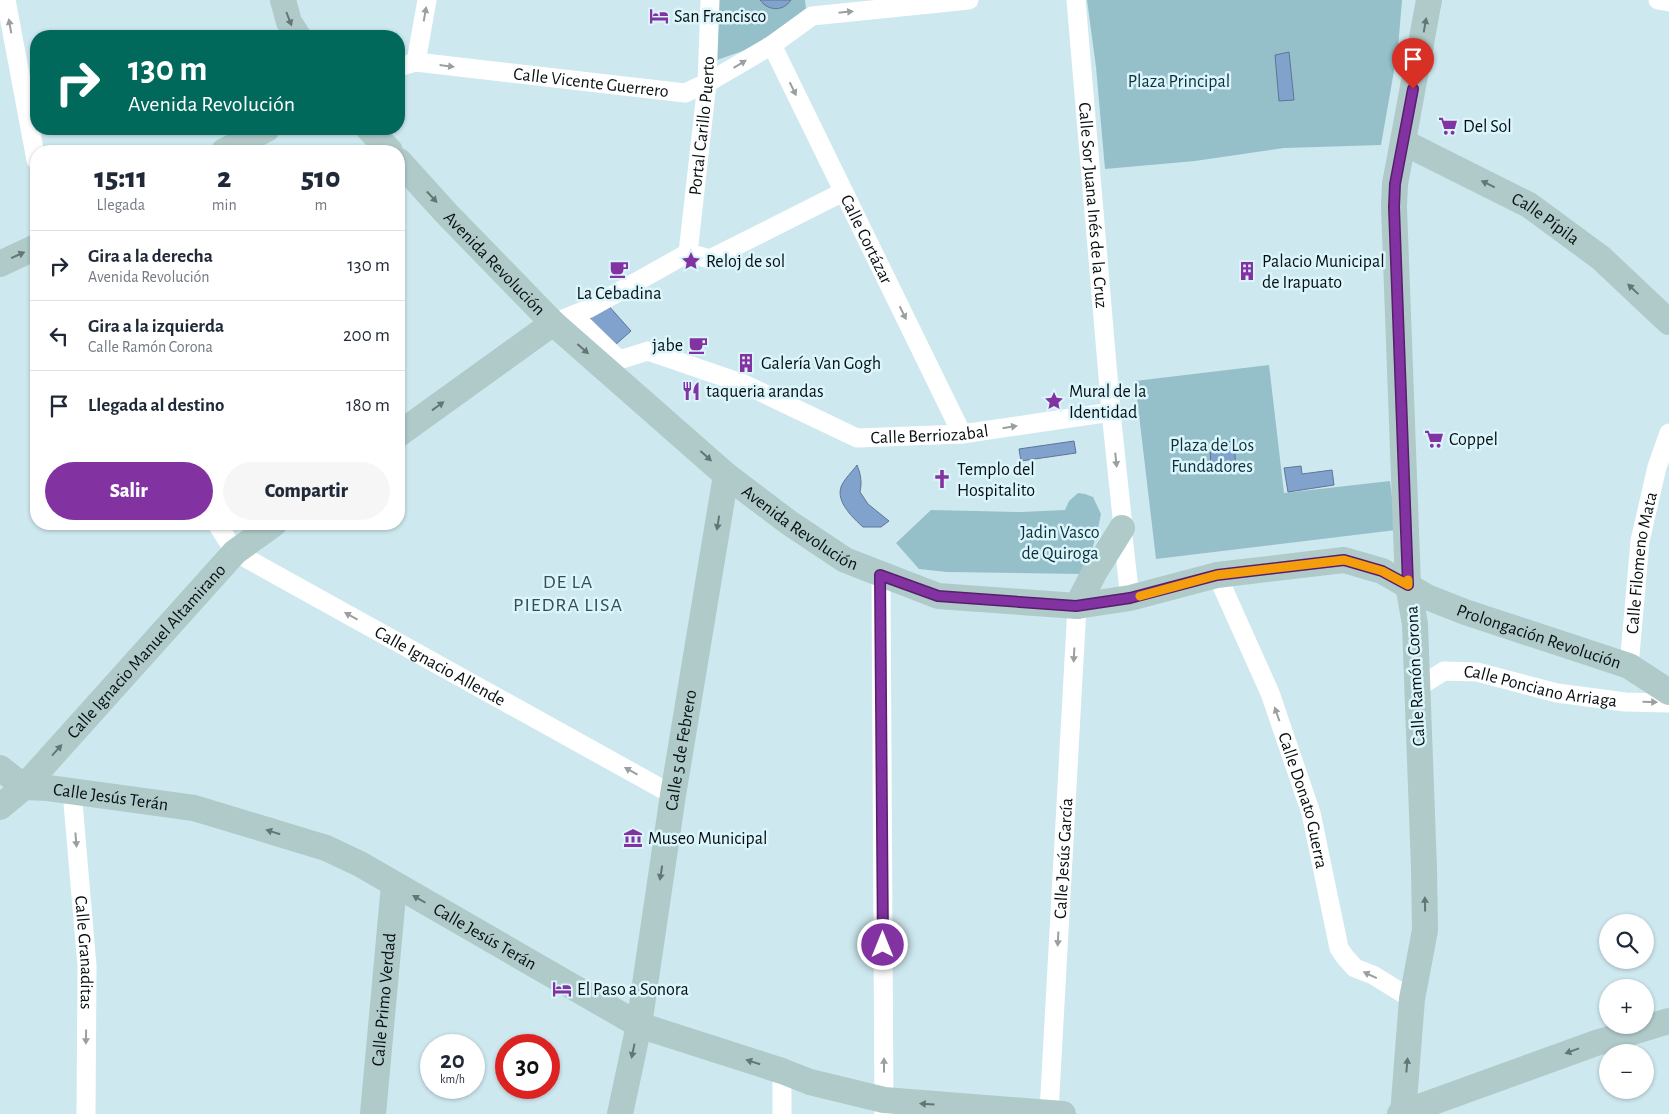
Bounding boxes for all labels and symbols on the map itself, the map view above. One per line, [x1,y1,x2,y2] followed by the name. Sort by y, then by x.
[421,5,429,21] one-way arrow
[648,5,670,27] hotel icon: San Francisco
[674,8,767,26] place label: San Francisco
[839,8,855,16] one-way arrow
[285,12,293,27] one-way arrow
[1421,17,1429,33] one-way arrow
[6,18,14,34] one-way arrow
[1392,38,1434,89] pin
[687,56,718,196] street label: Portal Carillo Puerto
[733,59,746,68] one-way arrow
[439,62,455,70] one-way arrow
[512,65,670,101] street label: Calle Vicente Guerrero
[1128,73,1230,91] park label: Plaza Principal
[789,81,797,96] one-way arrow
[1075,102,1110,309] street label: Calle Sor Juana Inés de la Cruz
[1437,115,1459,137] supermarket icon: Del Sol
[1463,118,1512,136] place label: Del Sol
[1481,180,1495,188] one-way arrow
[1509,190,1582,249] street label: Calle Pípila
[426,191,438,203] one-way arrow
[837,192,895,287] street label: Calle Cortázar
[440,208,548,319] street label: Avenida Revolución
[680,250,702,272] place icon: Reloj de sol
[11,251,25,259] one-way arrow
[706,253,785,271] place label: Reloj de sol
[1262,253,1385,292] place label: Palacio Municipal de Irapuato
[608,258,630,280] cafe icon: La Cebadina
[1236,260,1258,282] building icon: Palacio Municipal de Irapuato
[1628,283,1640,295] one-way arrow
[577,285,661,303] place label: La Cebadina
[899,306,907,320] one-way arrow
[687,334,709,356] cafe icon: jabe
[652,337,683,355] place label: jabe
[577,344,590,355] one-way arrow
[735,352,757,374] building icon: Galería Van Gogh
[761,355,881,373] place label: Galería Van Gogh
[680,380,702,402] restaurant icon: taqueria arandas
[706,383,824,401] place label: taqueria arandas
[1069,383,1147,422] place label: Mural de la Identidad
[1043,390,1065,412] place icon: Mural de la Identidad
[431,400,444,411] one-way arrow
[870,422,990,447] street label: Calle Berriozabal
[1002,423,1018,431] one-way arrow
[1423,428,1445,450] supermarket icon: Coppel
[1449,431,1498,449] place label: Coppel
[1170,437,1254,476] park label: Plaza de Los Fundadores
[699,450,711,462] one-way arrow
[1112,452,1120,468] one-way arrow
[957,461,1035,500] place label: Templo del Hospitalito
[931,468,953,490] church icon: Templo del Hospitalito
[738,482,860,574] street label: Avenida Revolución
[1624,490,1661,635] street label: Calle Filomeno Mata
[714,515,722,531] one-way arrow
[1020,524,1100,563] park label: Jadin Vasco de Quiroga
[64,561,230,742] street label: Calle Ignacio Manuel Altamirano
[513,572,623,615] district label: DE LA PIEDRA LISA
[1454,602,1623,673] street label: Prolongación Revolución
[1403,605,1429,747] street label: Calle Ramón Corona
[344,611,357,620] one-way arrow
[371,623,508,710] street label: Calle Ignacio Allende
[1069,647,1077,663] one-way arrow
[1464,663,1618,711] street label: Calle Ponciano Arriaga
[663,688,700,812] street label: Calle 5 de Febrero
[1643,699,1659,707] one-way arrow
[1273,706,1280,721] one-way arrow
[1274,730,1330,870] street label: Calle Donato Guerra
[51,745,63,757] one-way arrow
[623,767,638,775] one-way arrow
[52,781,169,814] street label: Calle Jesús Terán
[1052,797,1076,919] street label: Calle Jesús García
[265,827,280,835] one-way arrow
[622,827,644,849] museum icon: Museo Municipal
[648,830,767,848] place label: Museo Municipal
[73,832,81,848] one-way arrow
[657,866,665,882] one-way arrow
[71,895,95,1010] street label: Calle Granaditas
[413,895,426,904] one-way arrow
[1421,896,1429,912] one-way arrow
[430,900,539,974] street label: Calle Jesús Terán
[856,918,908,970] position arrow
[1054,931,1062,947] one-way arrow
[369,932,400,1067] street label: Calle Primo Verdad
[1363,970,1377,978] one-way arrow
[551,978,573,1000] hotel icon: El Paso a Sonora
[577,981,689,999] place label: El Paso a Sonora
[82,1029,90,1045] one-way arrow
[495,1034,560,1099] speed limit sign: 30
[629,1043,637,1059] one-way arrow
[1565,1048,1580,1055] one-way arrow
[745,1057,760,1065] one-way arrow
[880,1057,888,1073] one-way arrow
[1403,1057,1411,1073] one-way arrow
[919,1099,935,1107] one-way arrow

